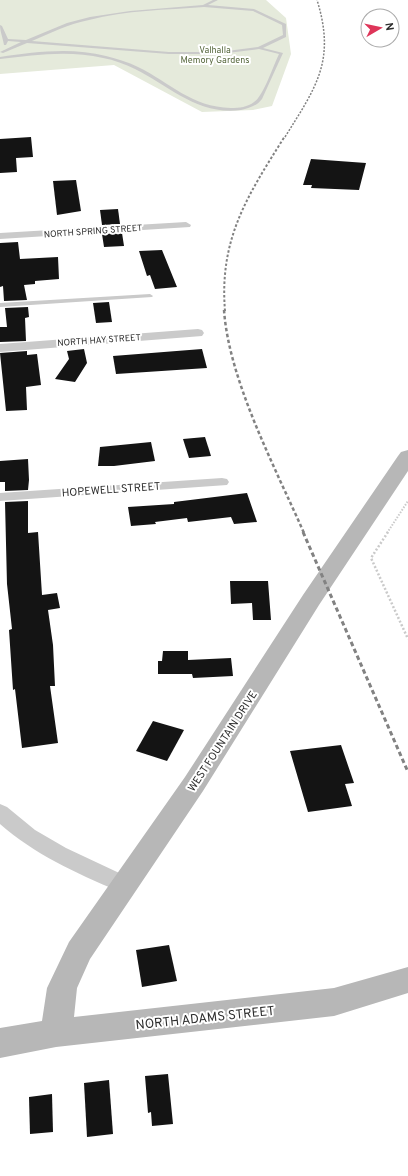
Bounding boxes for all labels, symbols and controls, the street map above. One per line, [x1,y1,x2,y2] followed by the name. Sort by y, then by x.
[360,8,400,48] north arrow
[381,22,396,32] text: N
[181,45,249,66] park label: Valhalla Memory Gardens
[43,223,143,240] street label: NORTH SPRING STREET
[57,332,141,349] street label: NORTH HAY STREET
[61,480,161,500] street label: HOPEWELL STREET
[185,689,261,795] street label: WEST FOUNTAIN DRIVE
[135,1004,275,1034] street label: NORTH ADAMS STREET

